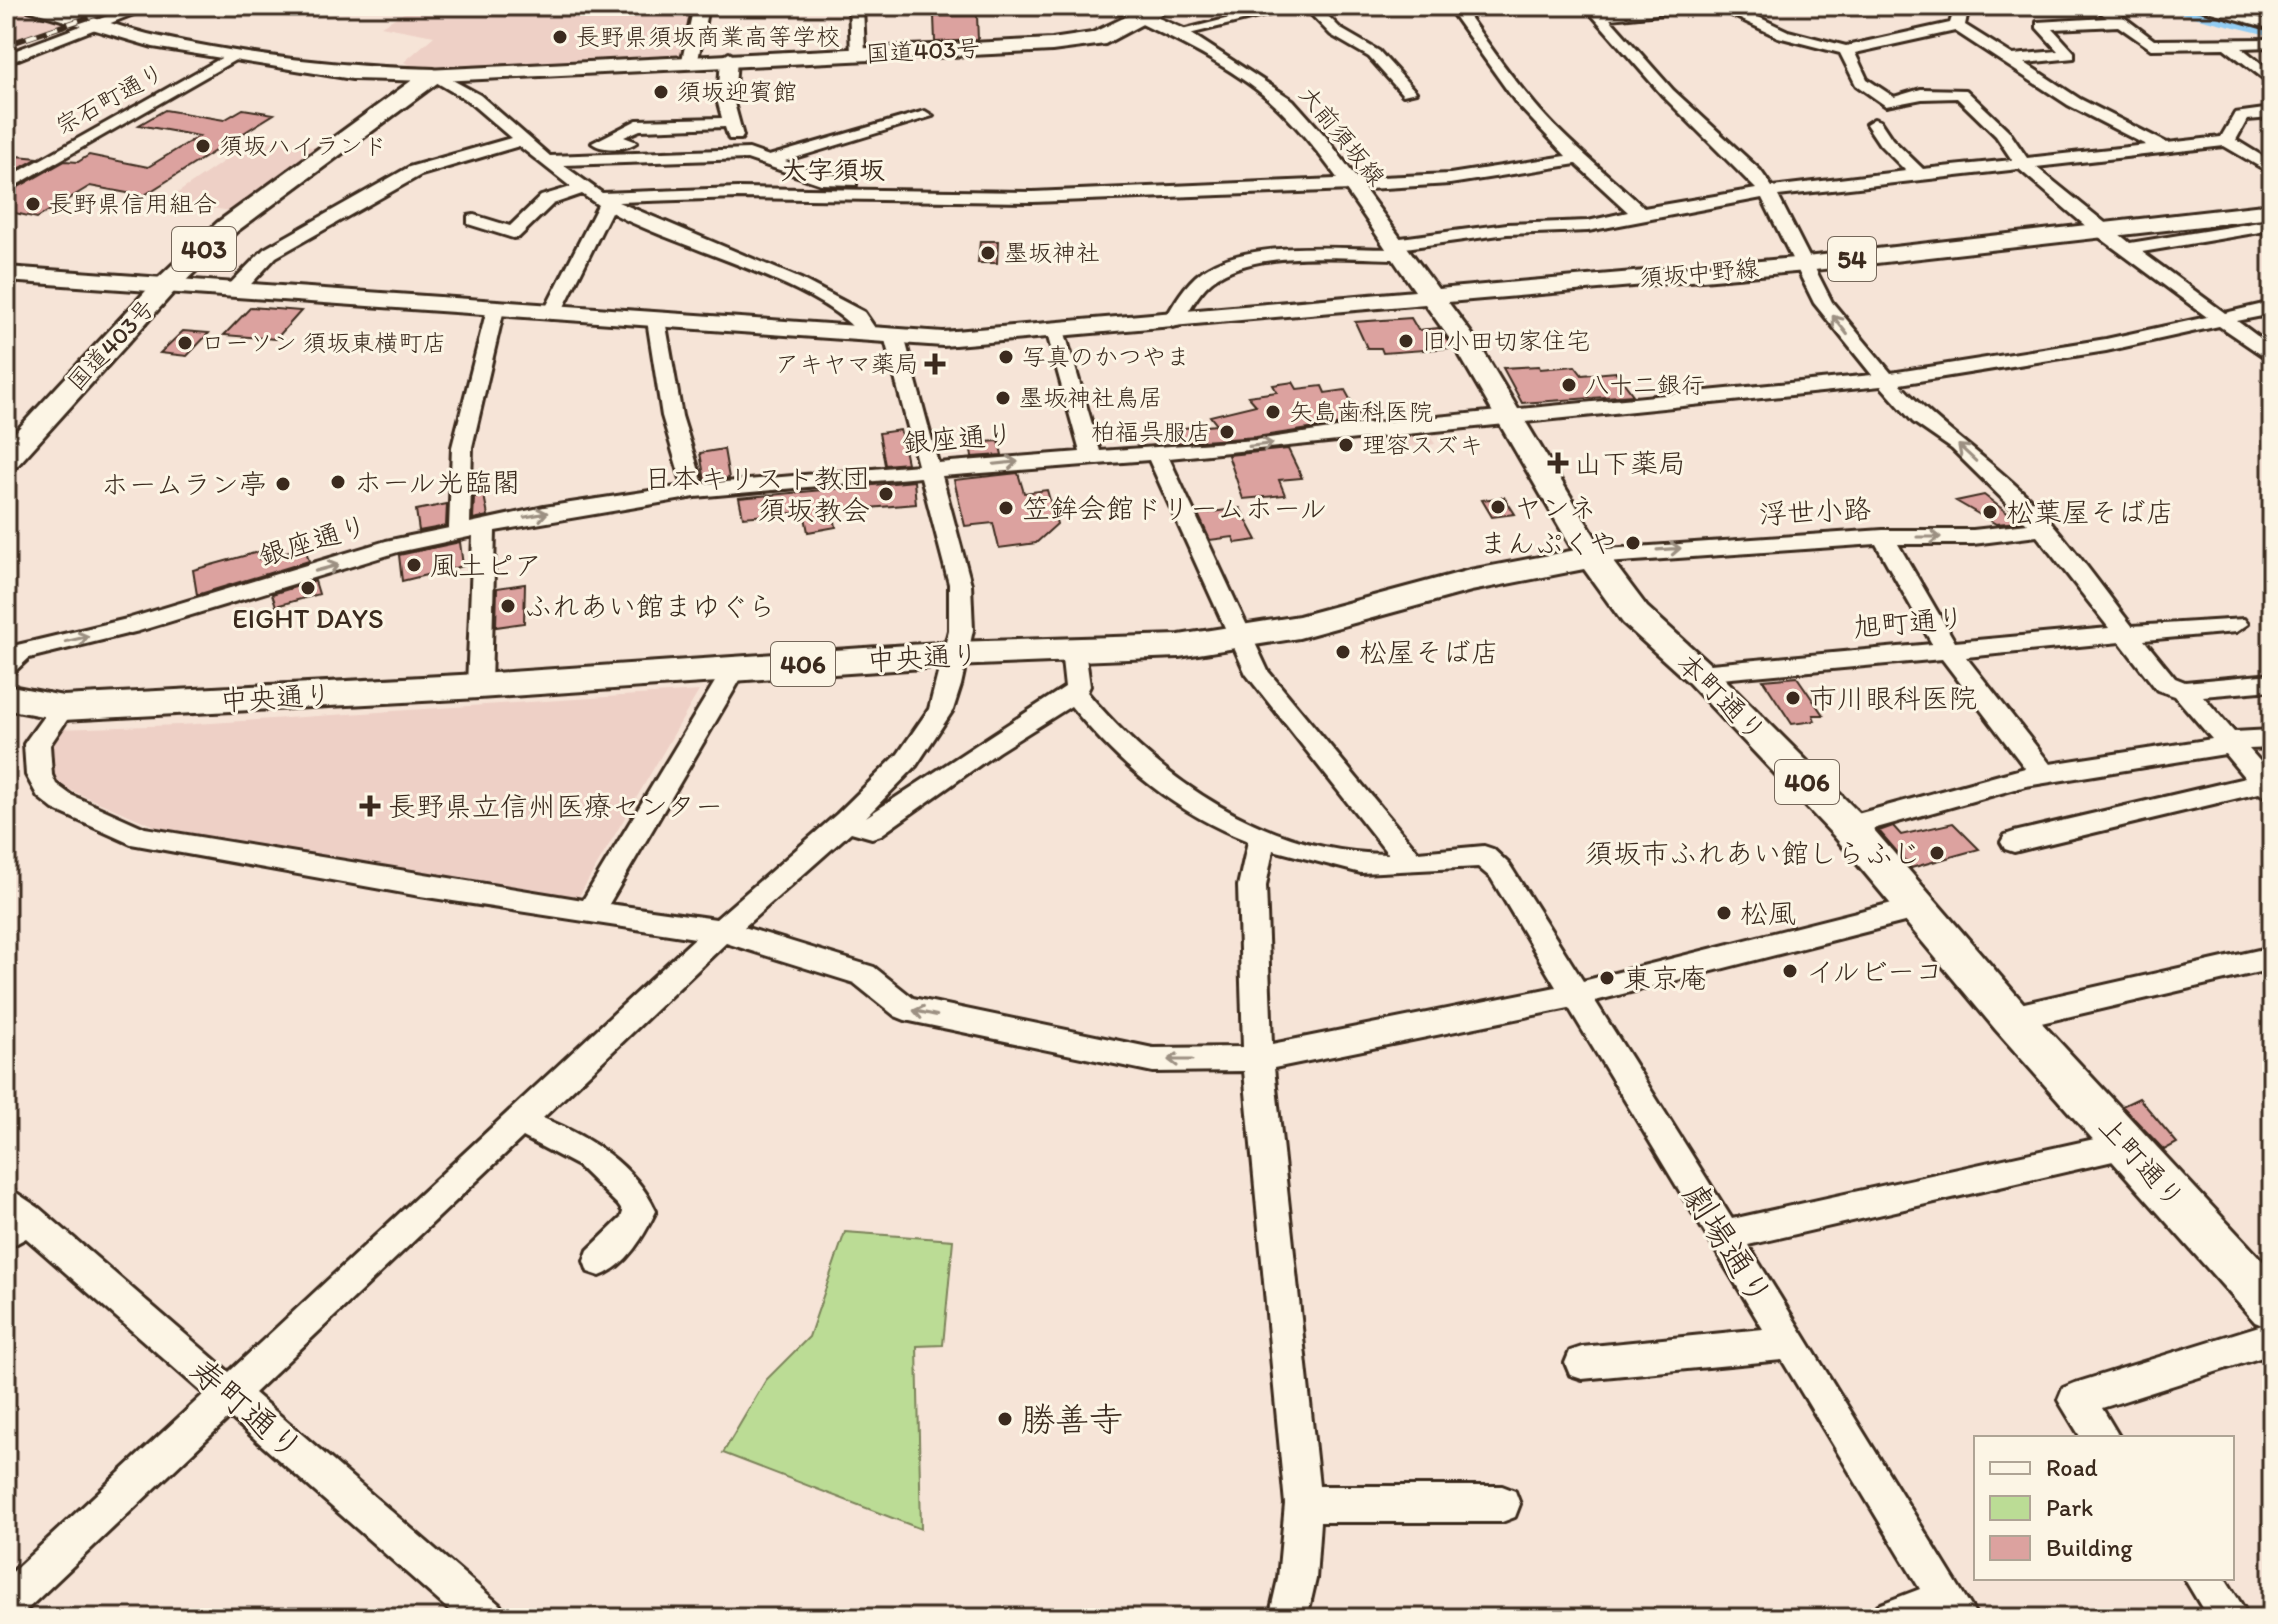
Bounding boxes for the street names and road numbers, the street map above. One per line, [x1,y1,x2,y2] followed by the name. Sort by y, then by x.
[865,33,981,68] street label: 国道403号
[50,57,169,140] street label: 宗石町通り
[1293,80,1391,191] street label: 大前須坂線
[172,227,236,271] road number: 403
[1828,237,1876,281] road number: 54
[1638,253,1760,292] street label: 須坂中野線
[61,293,160,396] street label: 国道403号
[901,416,1015,460] street label: 銀座通り
[1758,491,1872,531] street label: 浮世小路
[254,507,372,573] street label: 銀座通り
[1852,600,1966,644] street label: 旭町通り
[866,637,980,677] street label: 中央通り
[771,642,835,686] road number: 406
[1670,645,1774,749] street label: 本町通り
[219,677,333,717] street label: 中央通り
[1775,760,1839,804] road number: 406
[2092,1109,2192,1215] street label: 上町通り
[1674,1177,1781,1314] street label: 劇場通り
[182,1349,311,1469] street label: 寿町通り

